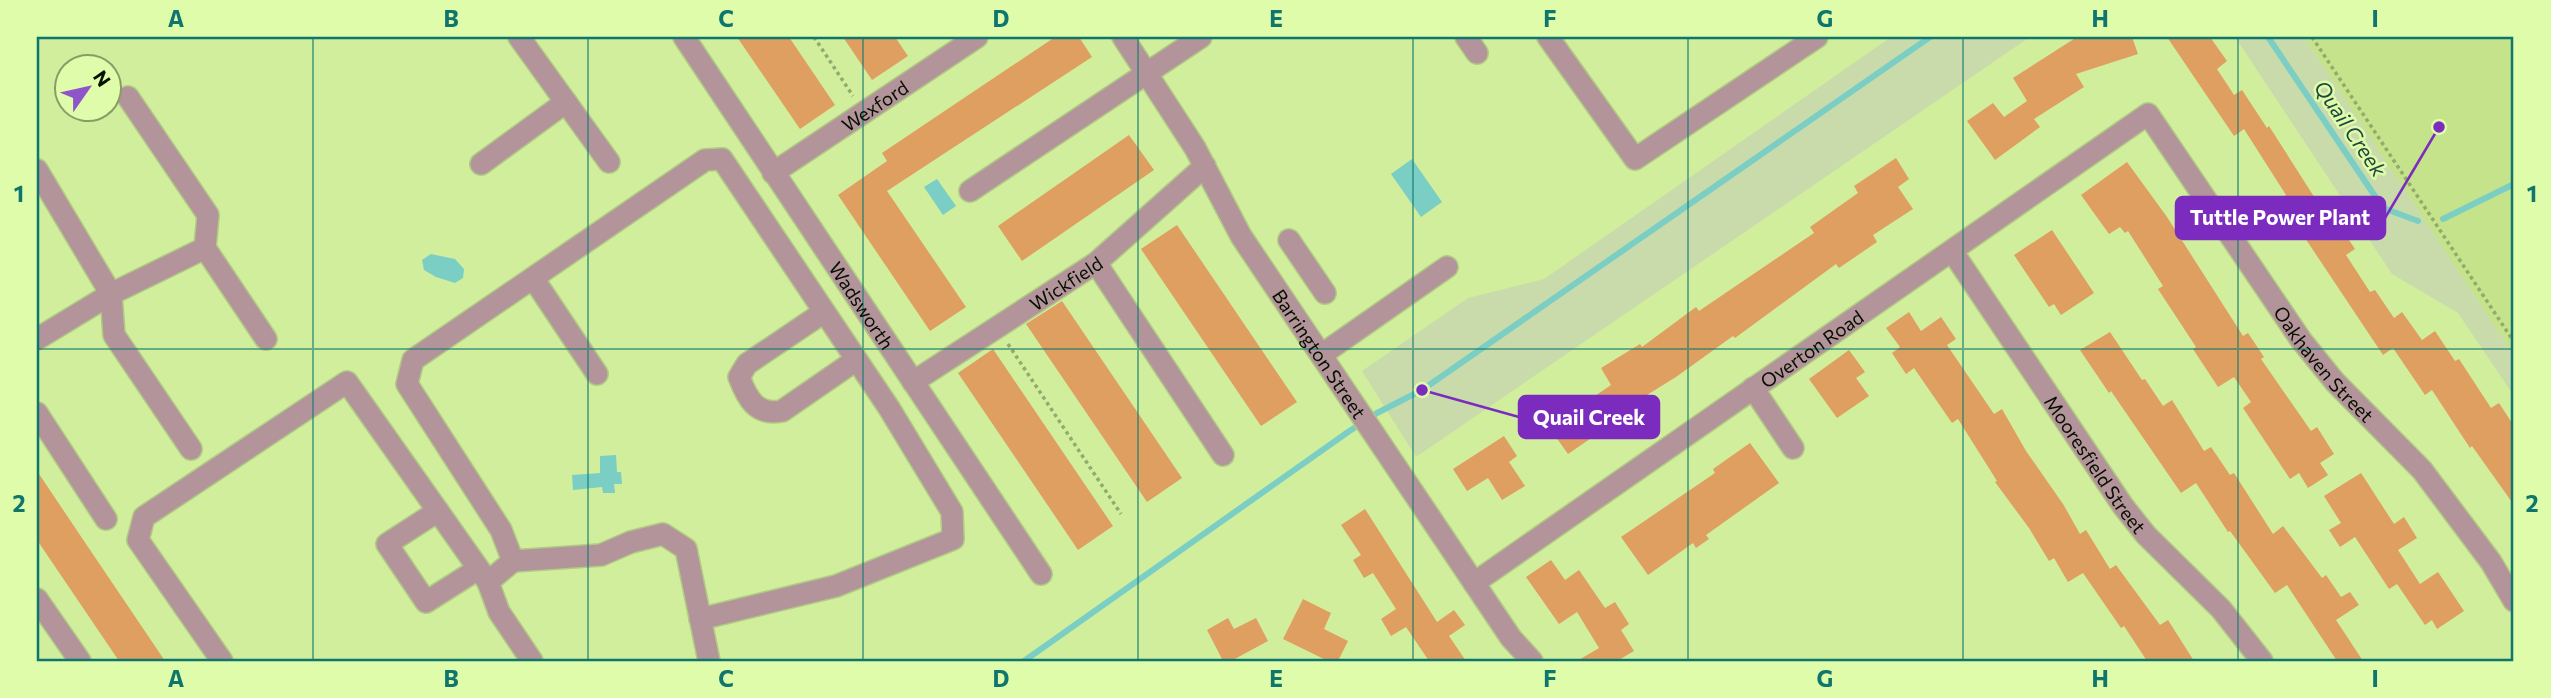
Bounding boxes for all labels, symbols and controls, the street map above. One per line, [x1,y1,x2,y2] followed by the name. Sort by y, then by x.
[168,4,185,32] text: A
[443,4,459,32] text: B
[718,4,734,32] text: C
[993,4,1010,32] text: D
[1269,4,1283,32] text: E
[1543,4,1557,32] text: F
[1817,4,1833,32] text: G
[2091,4,2109,32] text: H
[2371,4,2379,32] text: I
[52,52,122,122] north arrow
[89,66,116,91] text: N
[837,75,912,136] street label: Wexford
[2310,75,2393,181] water label: Quail Creek
[14,179,24,207] text: 1
[2527,179,2537,207] text: 1
[2176,197,2385,239] callout: Tuttle Power Plant
[2190,204,2370,229] text: Tuttle Power Plant
[1025,251,1106,315] street label: Wickfield
[825,257,900,353] street label: Wadsworth
[1268,284,1372,423] street label: Barrington Street
[2270,301,2379,426] street label: Oakhaven Street
[1755,304,1867,392] street label: Overton Road
[2040,391,2152,538] street label: Mooresfield Street
[1519,396,1659,438] callout: Quail Creek
[1533,404,1645,429] text: Quail Creek
[12,489,26,517] text: 2
[2525,489,2539,517] text: 2
[168,664,185,692] text: A
[443,664,459,692] text: B
[718,664,734,692] text: C
[993,664,1010,692] text: D
[1269,664,1283,692] text: E
[1543,664,1557,692] text: F
[1817,664,1833,692] text: G
[2091,664,2109,692] text: H
[2371,664,2379,692] text: I

